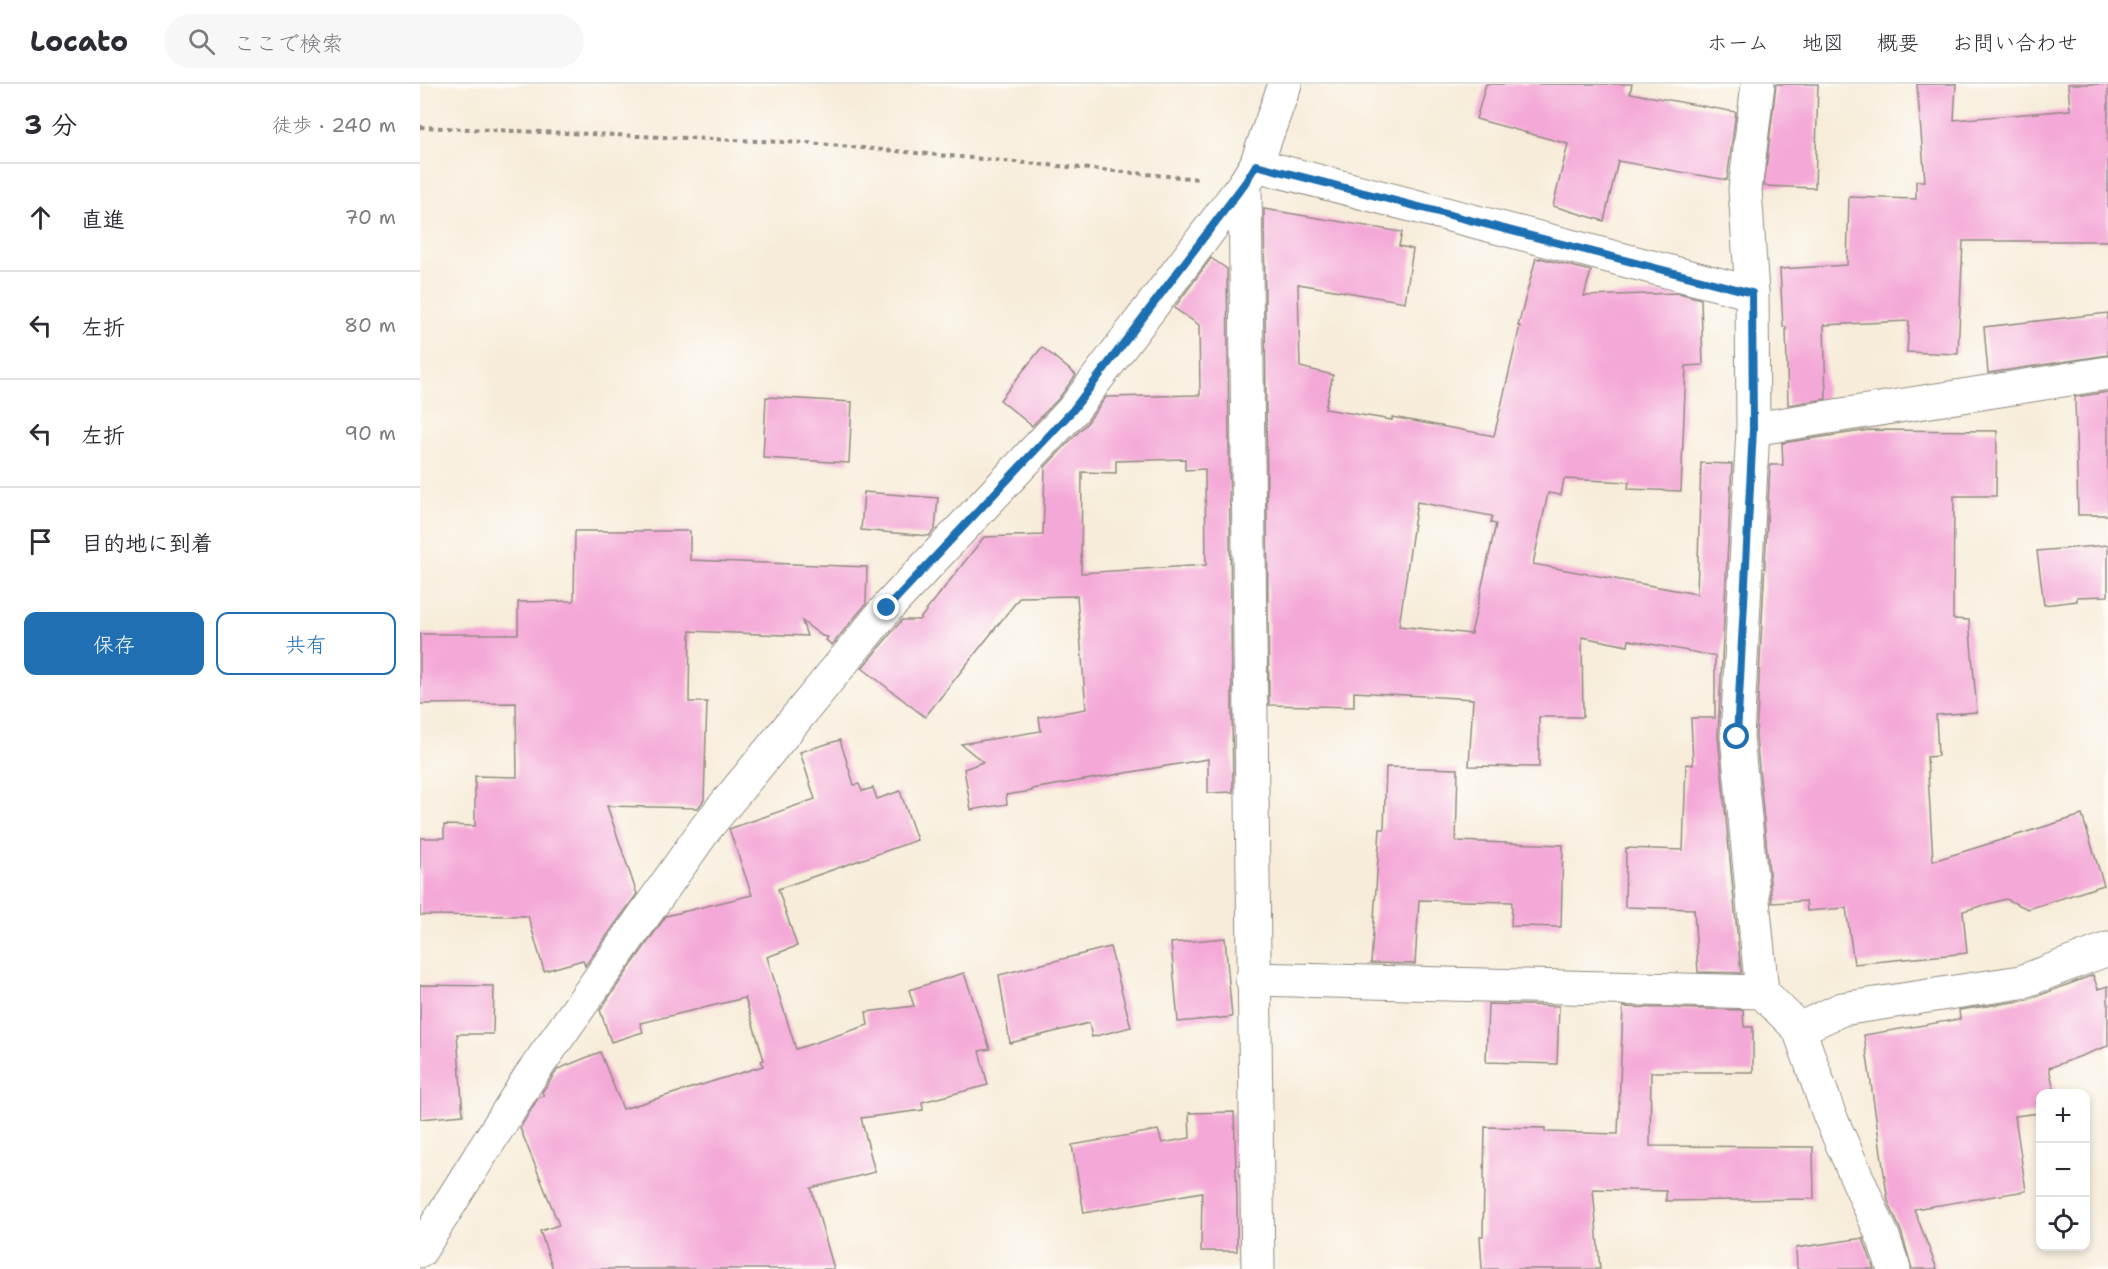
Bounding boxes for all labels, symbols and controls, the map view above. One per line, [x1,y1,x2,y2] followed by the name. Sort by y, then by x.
[164,14,584,68] search box
[30,22,128,60] text: Locato
[185,25,218,58] icon: search
[233,29,343,58] text: ここで検索
[1707,29,1769,57] text: ホーム
[1802,29,1844,57] text: 地図
[1877,29,1919,57] text: 概要
[1952,29,2078,57] text: お問い合わせ
[24,107,77,142] text: 3 分
[272,112,396,138] text: 徒歩 · 240 m
[24,201,57,234] icon: ahead
[344,204,396,230] text: 70 m
[81,205,125,234] text: 直進
[24,309,57,342] icon: left
[344,312,396,338] text: 80 m
[81,313,125,342] text: 左折
[24,417,57,450] icon: left
[344,420,396,446] text: 90 m
[81,421,125,450] text: 左折
[24,525,57,558] icon: arrive
[81,529,213,558] text: 目的地に到着
[873,594,899,620] route end
[24,612,204,675] button: 保存
[216,612,396,675] button: 共有
[1723,723,1749,749] route start
[2036,1089,2090,1251] map controls
[2036,1089,2090,1143] button: +
[2036,1143,2090,1197] button: −
[2036,1197,2090,1251] button: locate

